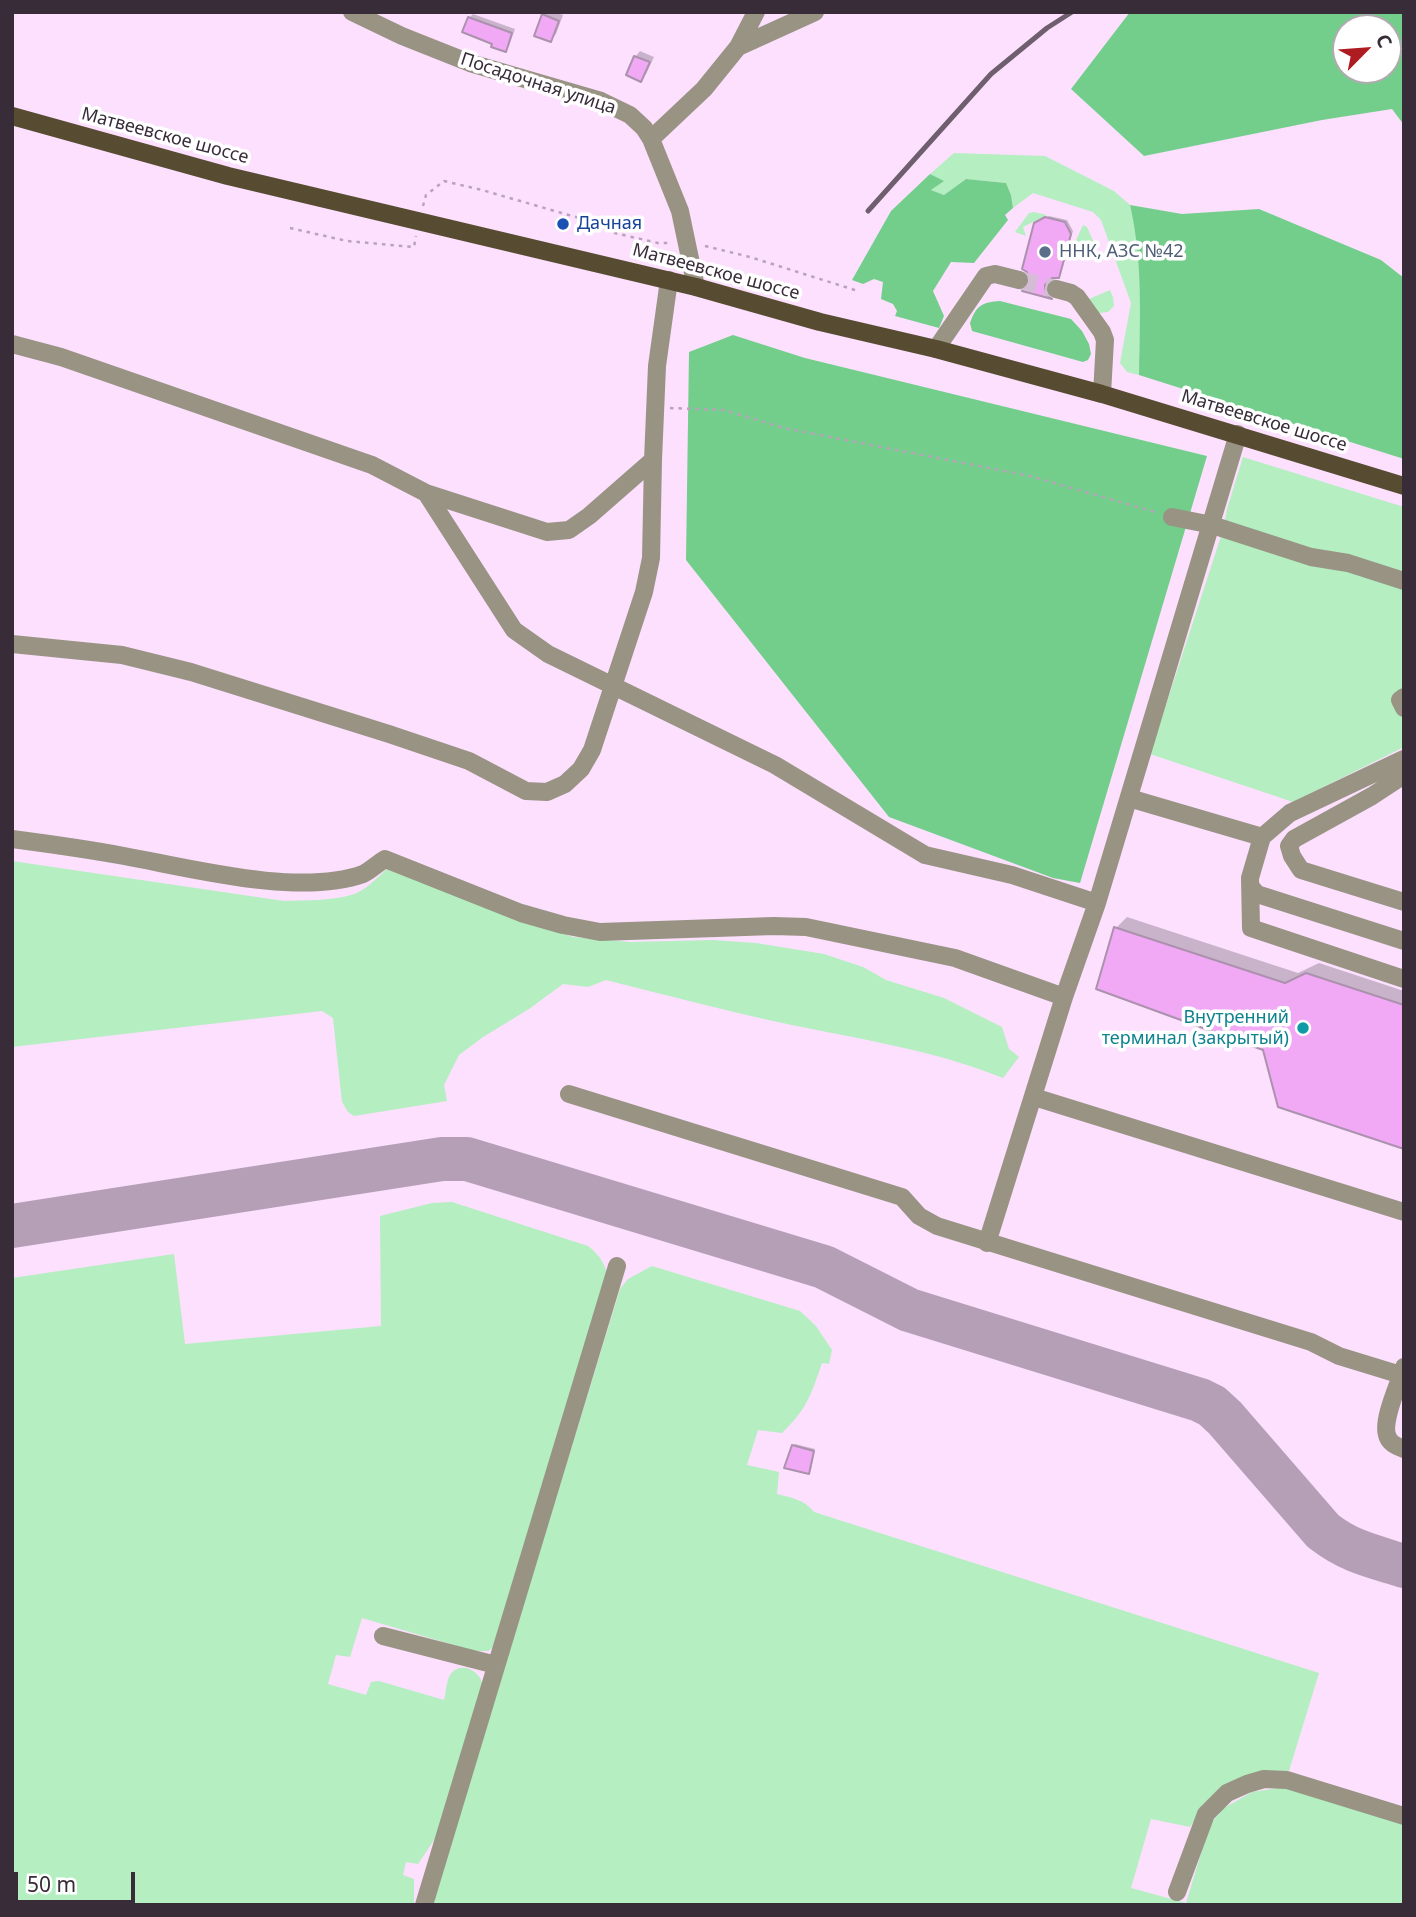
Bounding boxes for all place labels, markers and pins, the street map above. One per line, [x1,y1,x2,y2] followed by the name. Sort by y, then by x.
[577,213,642,235] place label: Дачная
[555,216,571,232] marker: Дачная
[1059,241,1184,263] place label: ННК, АЗС №42
[1037,244,1053,260] marker: ННК, АЗС №42
[1102,1007,1289,1050] place label: Внутренний терминал (закрытый)
[1295,1020,1311,1036] marker: Внутренний терминал (закрытый)

